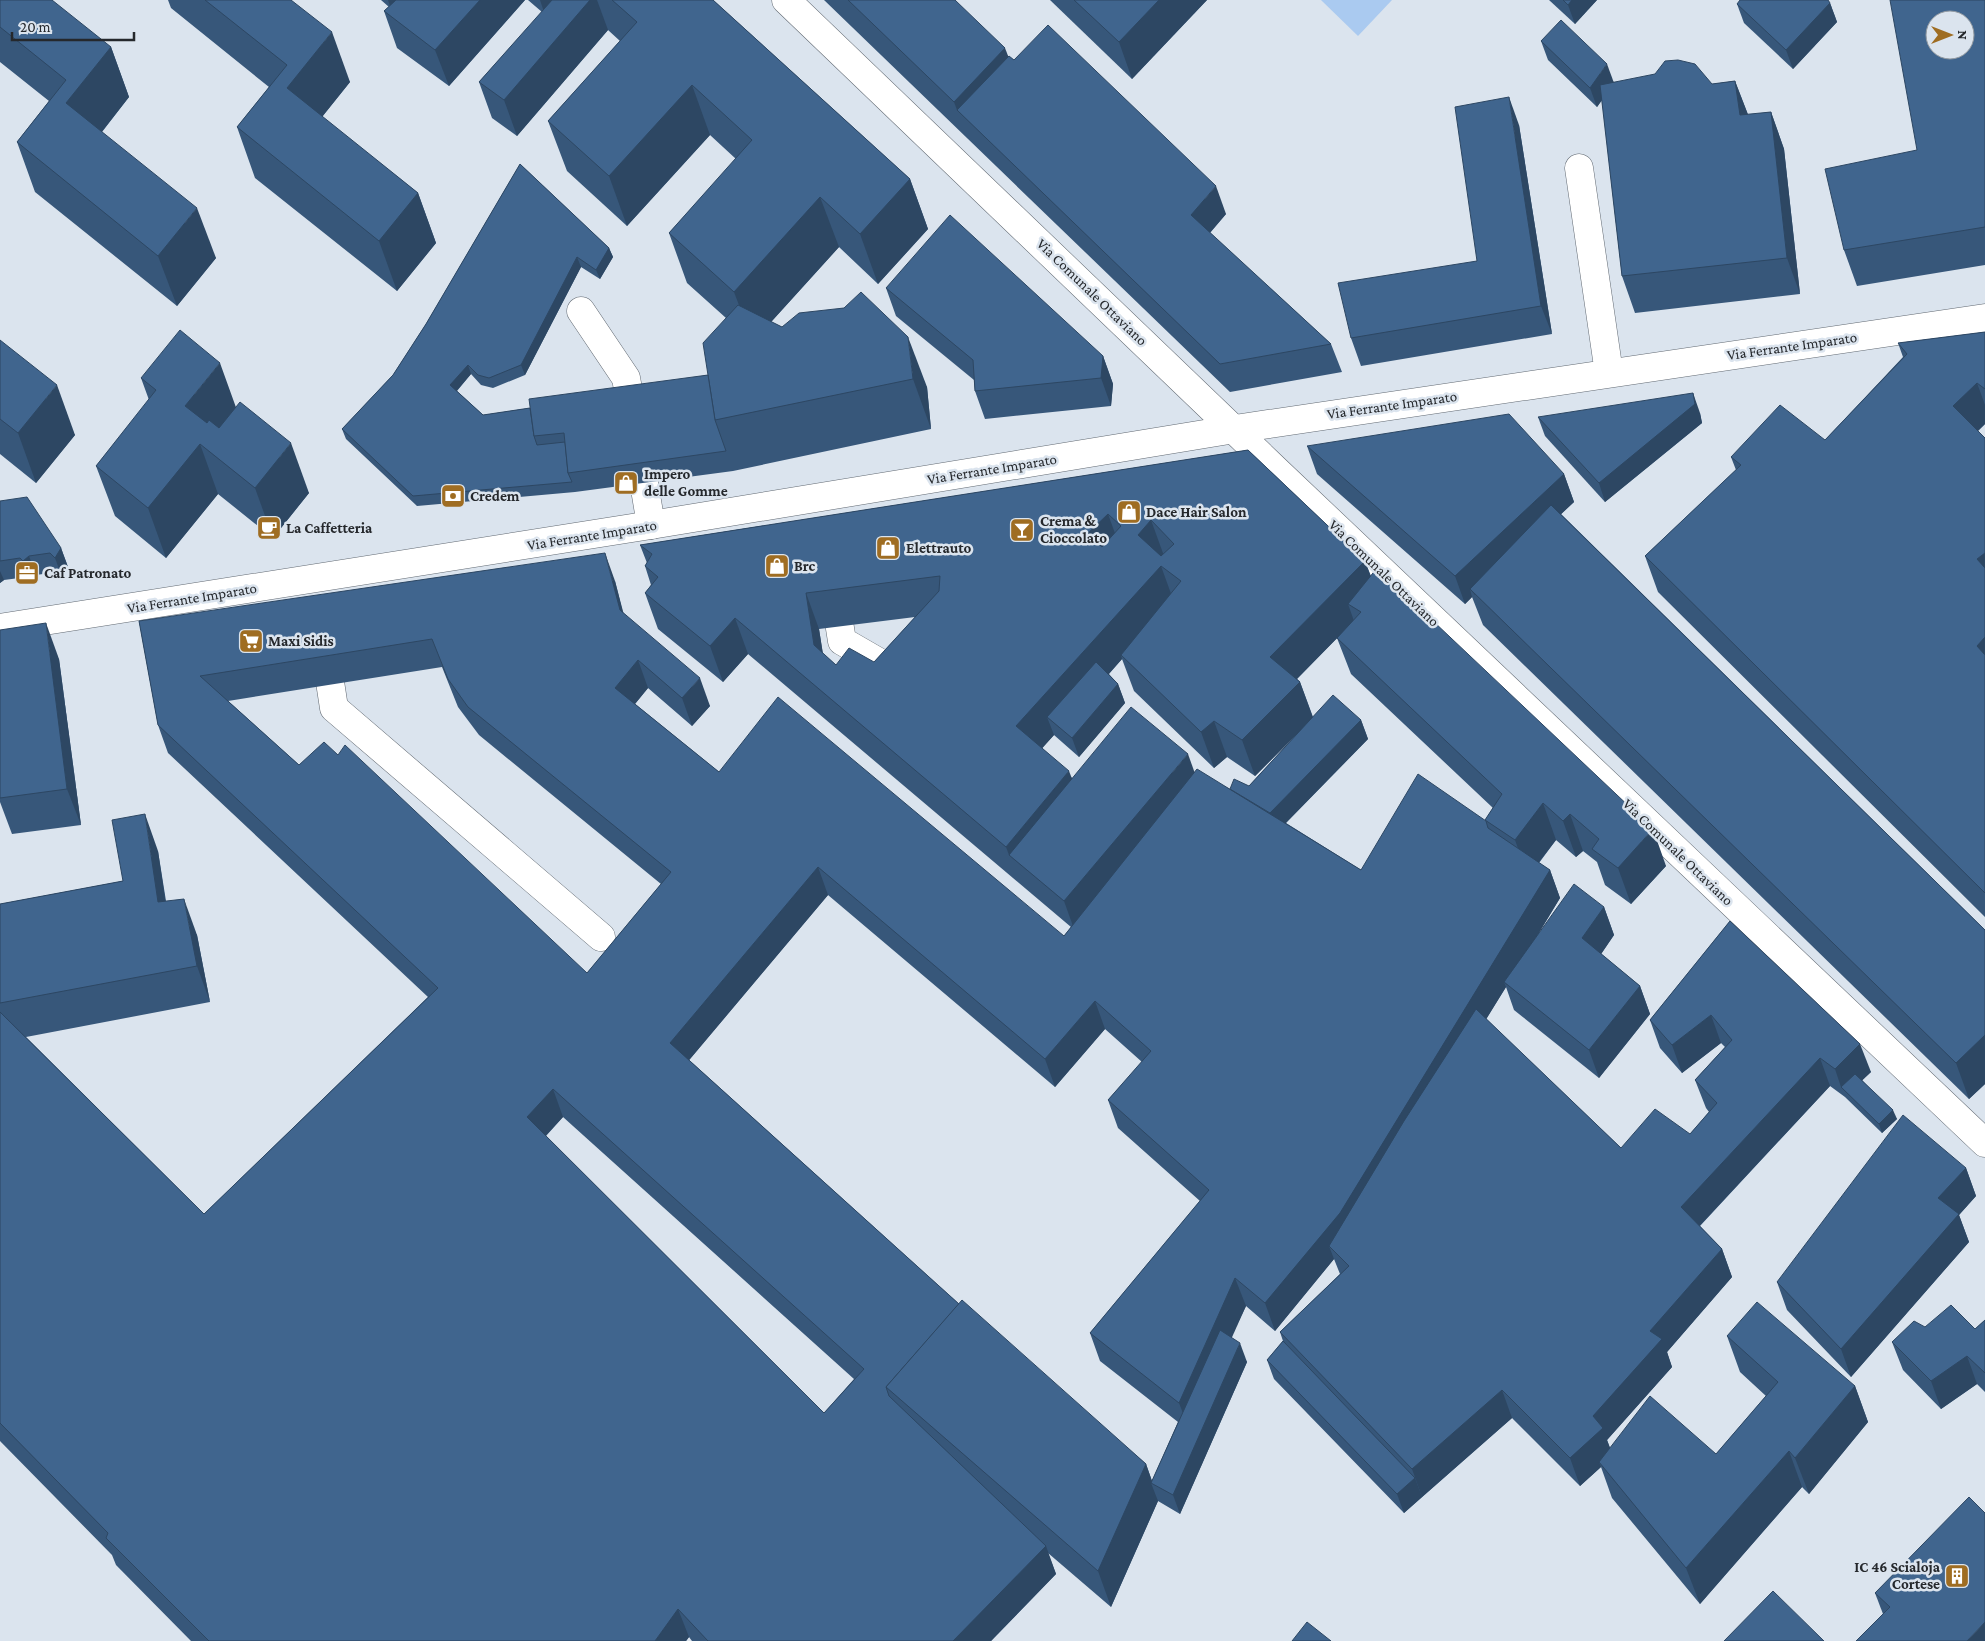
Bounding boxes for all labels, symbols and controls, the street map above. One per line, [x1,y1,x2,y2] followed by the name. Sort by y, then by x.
[12,10,135,42] scale bar
[1925,10,1975,60] north arrow
[20,19,51,35] text: 20 m
[1955,30,1971,40] text: N
[1034,235,1150,349] street label: Via Comunale Ottaviano
[1726,329,1858,364] street label: Via Ferrante Imparato
[1326,388,1458,423] street label: Via Ferrante Imparato
[926,451,1058,488] street label: Via Ferrante Imparato
[644,466,728,499] place label: Impero delle Gomme
[613,470,639,496] shop icon: Impero delle Gomme
[440,483,466,509] bank icon: Credem
[470,488,520,504] place label: Credem
[1116,499,1142,525] shop icon: Dace Hair Salon
[1146,504,1247,520] place label: Dace Hair Salon
[1040,513,1107,546] place label: Crema & Cioccolato
[256,515,282,541] cafe icon: La Caffetteria
[1326,516,1442,630] street label: Via Comunale Ottaviano
[526,517,658,554] street label: Via Ferrante Imparato
[1009,517,1035,543] bar icon: Crema & Cioccolato
[286,520,373,536] place label: La Caffetteria
[875,535,901,561] shop icon: Elettrauto
[906,540,971,556] place label: Elettrauto
[764,553,790,579] shop icon: Brc
[794,558,815,574] place label: Brc
[14,560,40,586] office icon: Caf Patronato
[44,565,131,581] place label: Caf Patronato
[126,580,258,617] street label: Via Ferrante Imparato
[238,628,264,654] supermarket icon: Maxi Sidis
[268,633,334,649] place label: Maxi Sidis
[1620,795,1736,909] street label: Via Comunale Ottaviano
[1854,1559,1941,1592] place label: IC 46 Scialoja Cortese
[1944,1563,1970,1589] building icon: IC 46 Scialoja Cortese

